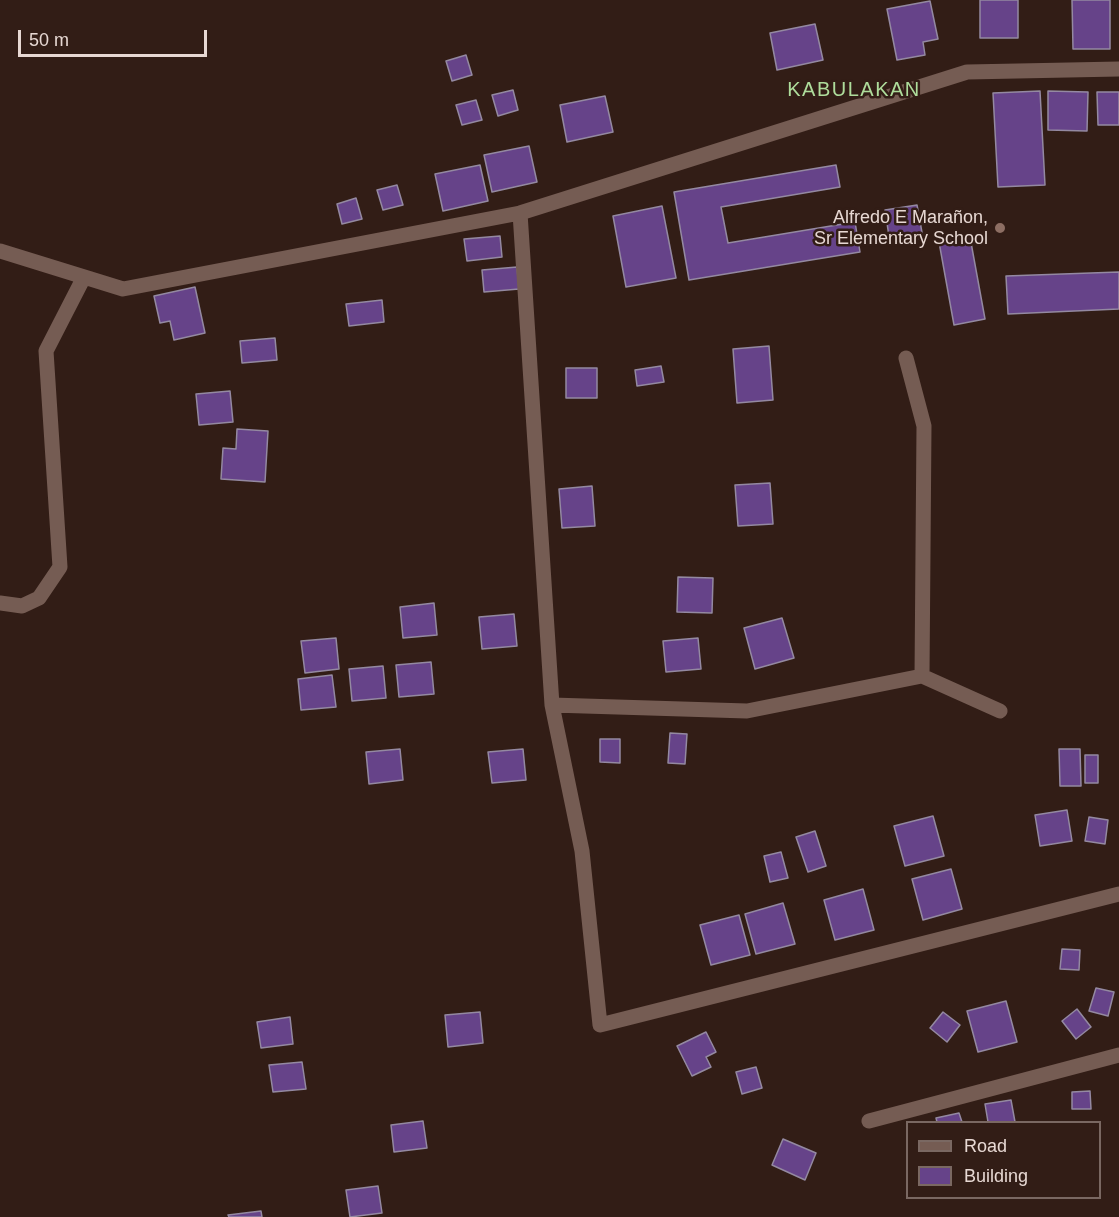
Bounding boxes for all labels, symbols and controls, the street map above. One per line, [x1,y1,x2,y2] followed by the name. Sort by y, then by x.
[21,18,210,56] scale bar
[29,30,69,50] text: 50 m
[787,78,921,102] district label: KABULAKAN
[814,207,988,250] place label: Alfredo E Marañon, Sr Elementary School
[993,221,1007,235] marker: Alfredo E Marañon, Sr Elementary School
[906,1121,1101,1199] legend
[964,1136,1007,1156] text: Road
[964,1166,1028,1186] text: Building

